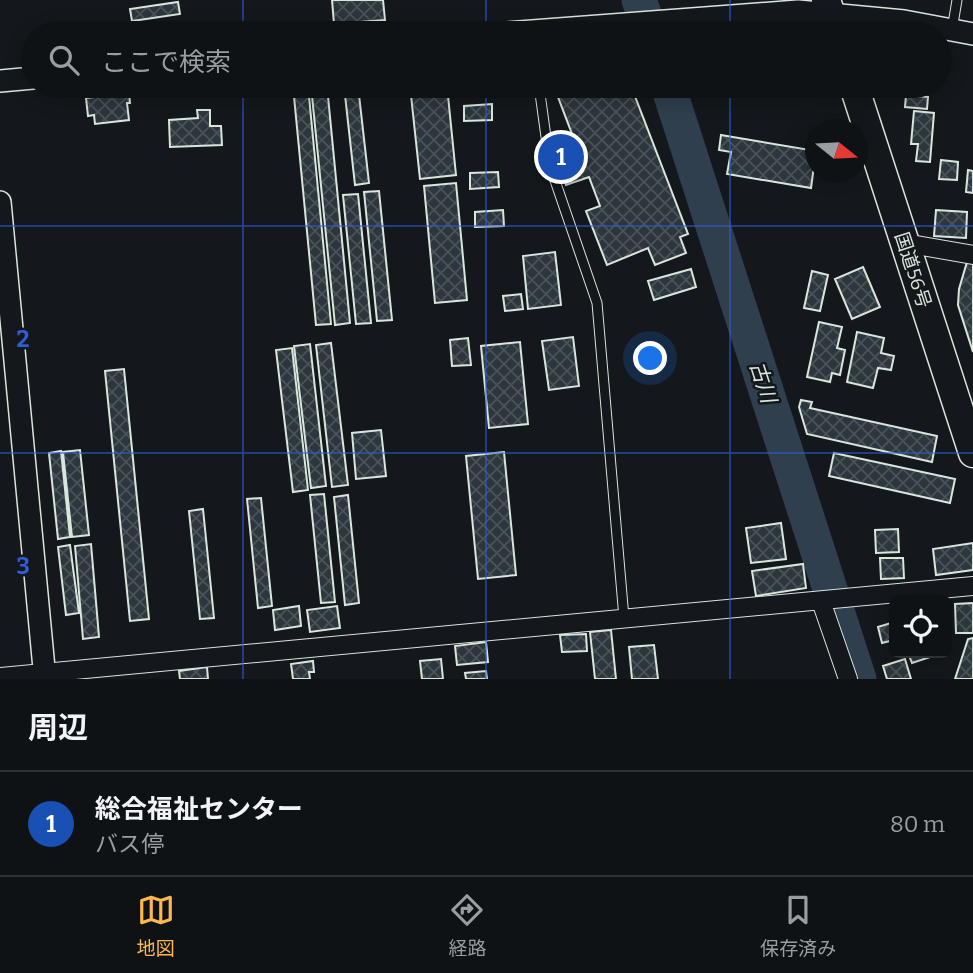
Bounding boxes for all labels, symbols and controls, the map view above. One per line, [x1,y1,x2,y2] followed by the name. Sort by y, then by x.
[21,21,952,98] search box
[45,41,83,79] icon: search
[101,47,231,78] text: ここで検索
[805,119,868,182] north arrow
[538,131,584,183] pin: 1
[890,229,936,311] street label: 国道56号
[17,325,30,353] text: 2
[633,341,667,375] your location
[744,358,782,408] water label: 古川
[16,552,30,580] text: 3
[889,595,952,658] map controls
[889,595,952,658] button: locate
[28,710,88,746] text: 周辺
[95,794,303,825] text: 総合福祉センター
[46,810,56,838] text: 1
[890,810,945,838] text: 80 m
[95,830,164,858] text: バス停
[137,891,175,960] tab: 地図
[448,891,486,960] tab: 経路
[760,891,836,960] tab: 保存済み

